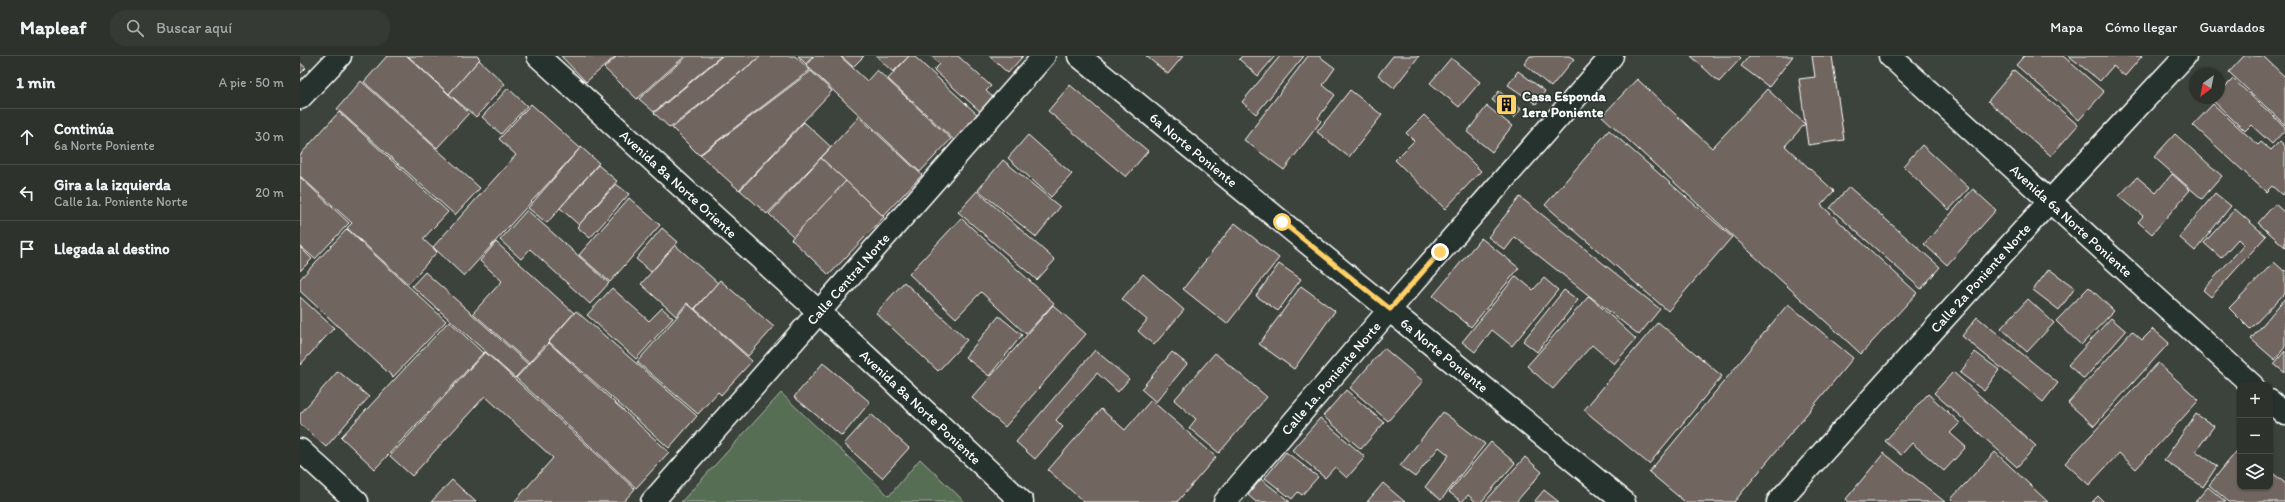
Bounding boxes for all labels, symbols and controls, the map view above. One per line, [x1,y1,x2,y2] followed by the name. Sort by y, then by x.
[110,10,390,46] search box
[20,16,86,39] text: Mapleaf
[124,17,146,39] icon: search
[156,19,232,37] text: Buscar aquí
[2050,19,2083,36] text: Mapa
[2105,19,2177,36] text: Cómo llegar
[2199,19,2265,36] text: Guardados
[2189,68,2225,104] north arrow
[16,72,55,92] text: 1 min
[219,75,284,90] text: A pie · 50 m
[1522,88,1606,121] place label: Casa Esponda 1era Poniente
[1494,91,1520,117] building icon: Casa Esponda 1era Poniente
[1146,109,1241,191] street label: 6a Norte Poniente
[54,120,114,138] text: Continúa
[16,126,38,148] icon: ahead
[616,127,740,242] street label: Avenida 8a Norte Oriente
[255,129,284,144] text: 30 m
[54,138,155,153] text: 6a Norte Poniente
[2006,161,2136,281] street label: Avenida 6a Norte Poniente
[54,176,171,194] text: Gira a la izquierda
[16,182,38,204] icon: left
[255,185,284,200] text: 20 m
[54,194,188,209] text: Calle 1a. Poniente Norte
[1273,213,1291,231] route start
[1927,220,2035,336] street label: Calle 2a Poniente Norte
[803,230,894,329] street label: Calle Central Norte
[16,238,38,260] icon: arrive
[54,240,170,258] text: Llegada al destino
[1431,243,1449,261] route end
[1397,314,1492,396] street label: 6a Norte Poniente
[1278,318,1385,439] street label: Calle 1a. Poniente Norte
[856,347,985,468] street label: Avenida 8a Norte Poniente
[2237,382,2273,490] map controls
[2237,382,2273,418] button: +
[2237,418,2273,454] button: −
[2237,454,2273,490] button: layers

